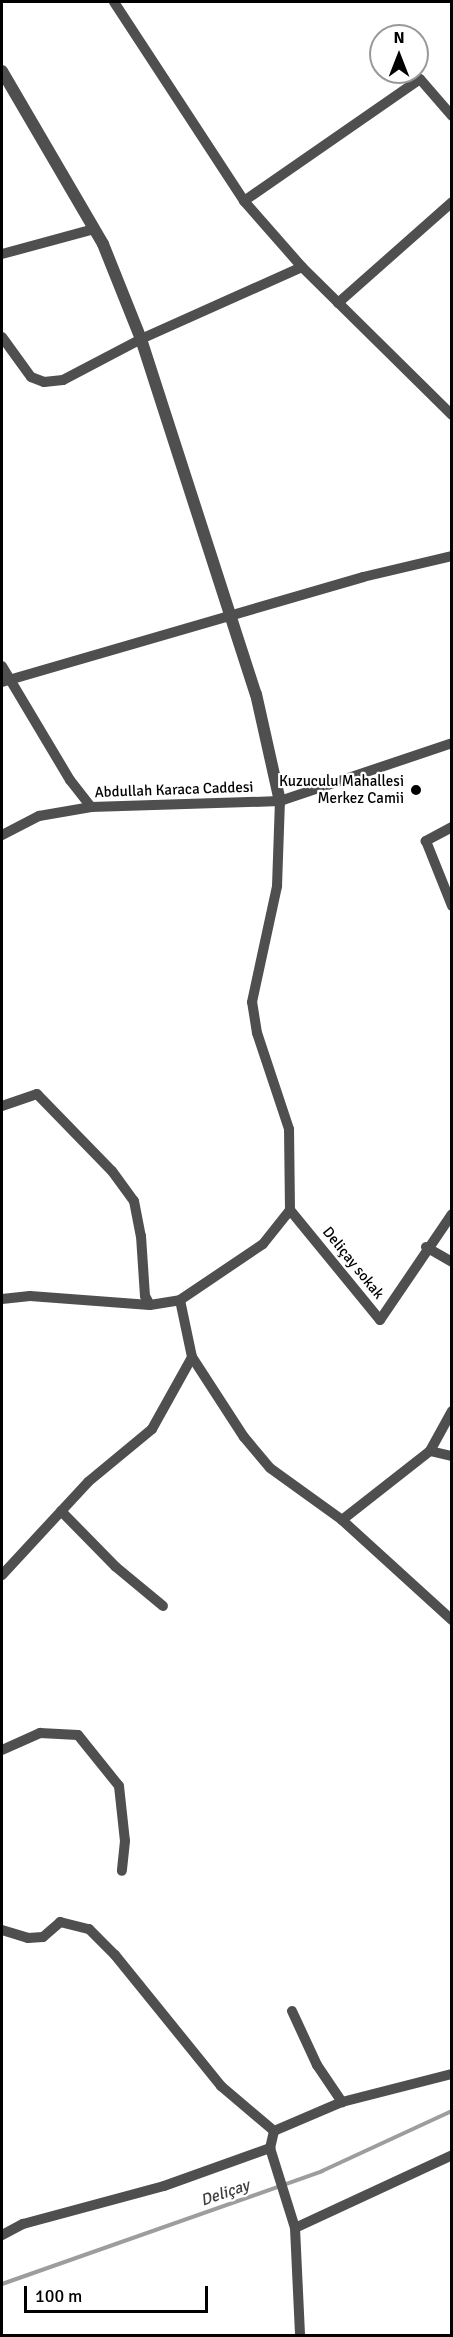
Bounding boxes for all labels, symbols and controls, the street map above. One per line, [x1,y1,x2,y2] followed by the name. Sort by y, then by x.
[369,24,429,84] north arrow
[393,28,405,48] text: N
[279,772,404,807] place label: Kuzuculu Mahallesi Merkez Camii
[94,778,254,802] street label: Abdullah Karaca Caddesi
[409,783,423,797] marker: Kuzuculu Mahallesi Merkez Camii
[318,1223,388,1303] street label: Deliçay sokak
[198,2176,252,2210] water label: Deliçay
[27,2274,212,2312] scale bar
[35,2285,82,2307] text: 100 m

